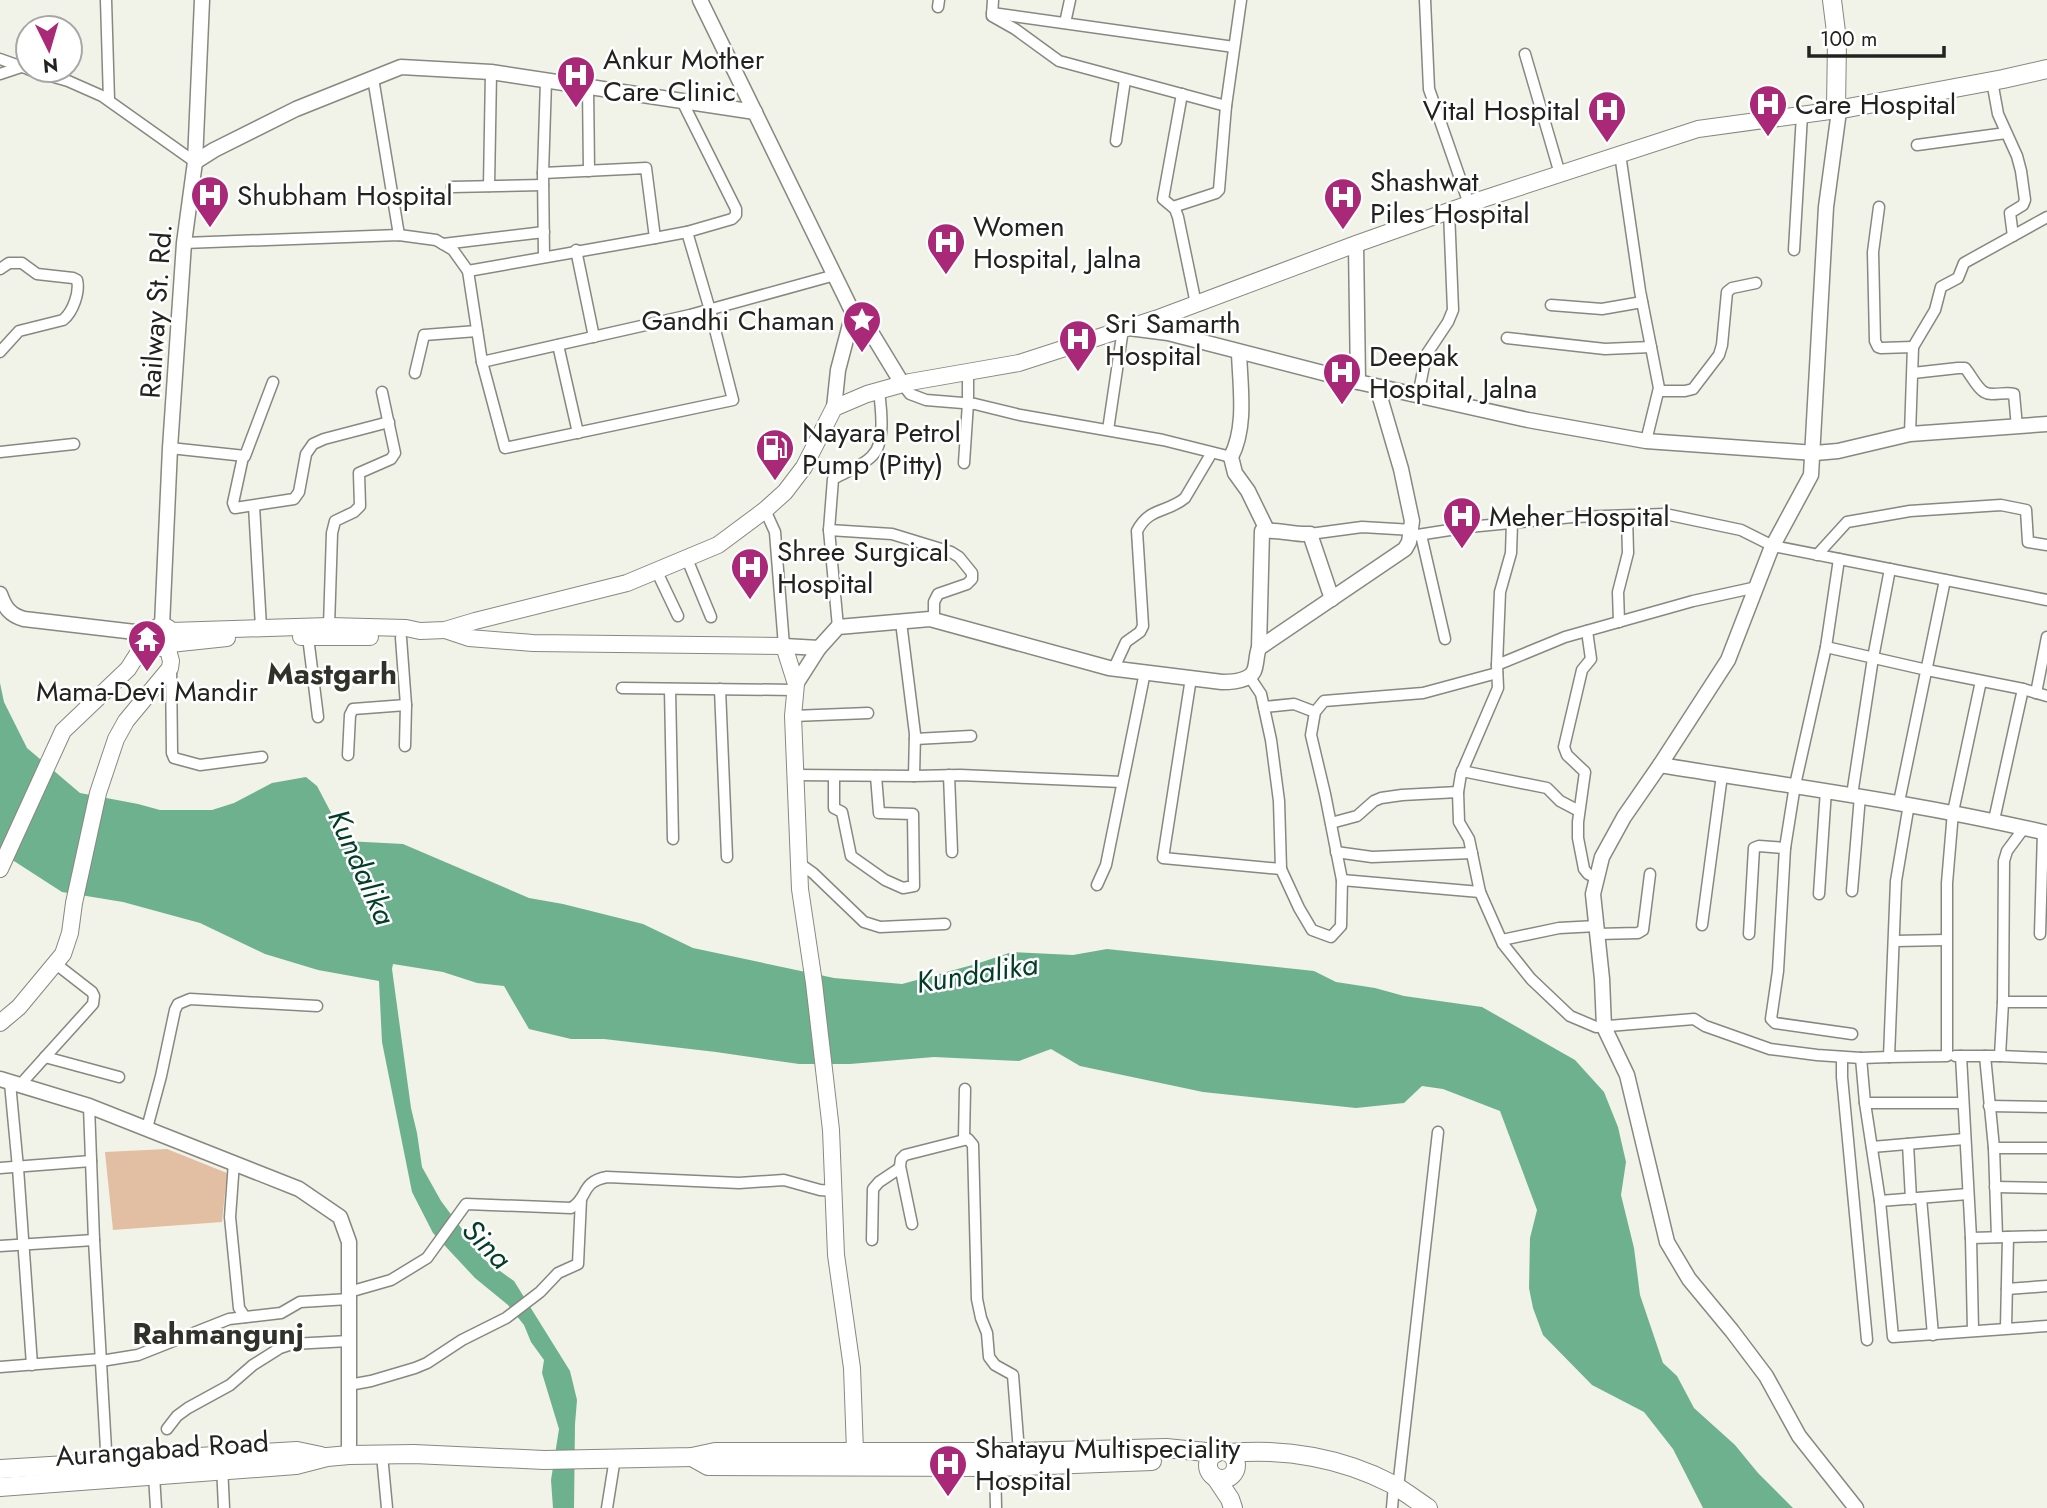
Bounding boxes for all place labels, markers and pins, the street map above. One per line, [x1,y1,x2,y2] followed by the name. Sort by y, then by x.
[603,39,765,112] place label: Ankur Mother Care Clinic
[555,54,597,109] hospital icon: Ankur Mother Care Clinic
[1747,83,1789,138] hospital icon: Care Hospital
[1795,84,1956,125] place label: Care Hospital
[1586,89,1628,144] hospital icon: Vital Hospital
[1423,90,1580,131] place label: Vital Hospital
[1370,161,1530,234] place label: Shashwat Piles Hospital
[189,174,231,229] hospital icon: Shubham Hospital
[237,175,453,216] place label: Shubham Hospital
[1322,176,1364,231] hospital icon: Shashwat Piles Hospital
[973,206,1141,279] place label: Women Hospital, Jalna
[925,221,967,276] hospital icon: Women Hospital, Jalna
[841,299,883,354] place icon: Gandhi Chaman
[641,300,835,341] place label: Gandhi Chaman
[1105,303,1241,376] place label: Sri Samarth Hospital
[1057,318,1099,373] hospital icon: Sri Samarth Hospital
[1369,336,1537,409] place label: Deepak Hospital, Jalna
[1321,351,1363,406] hospital icon: Deepak Hospital, Jalna
[802,412,961,485] place label: Nayara Petrol Pump (Pitty)
[754,427,796,482] fuel station icon: Nayara Petrol Pump (Pitty)
[1441,495,1483,550] hospital icon: Meher Hospital
[1489,496,1670,537] place label: Meher Hospital
[777,531,949,604] place label: Shree Surgical Hospital
[729,546,771,601] hospital icon: Shree Surgical Hospital
[126,618,168,673] temple icon: Mama-Devi Mandir
[36,671,258,712] place label: Mama-Devi Mandir
[975,1428,1241,1501] place label: Shatayu Multispeciality Hospital
[927,1443,969,1498] hospital icon: Shatayu Multispeciality Hospital

